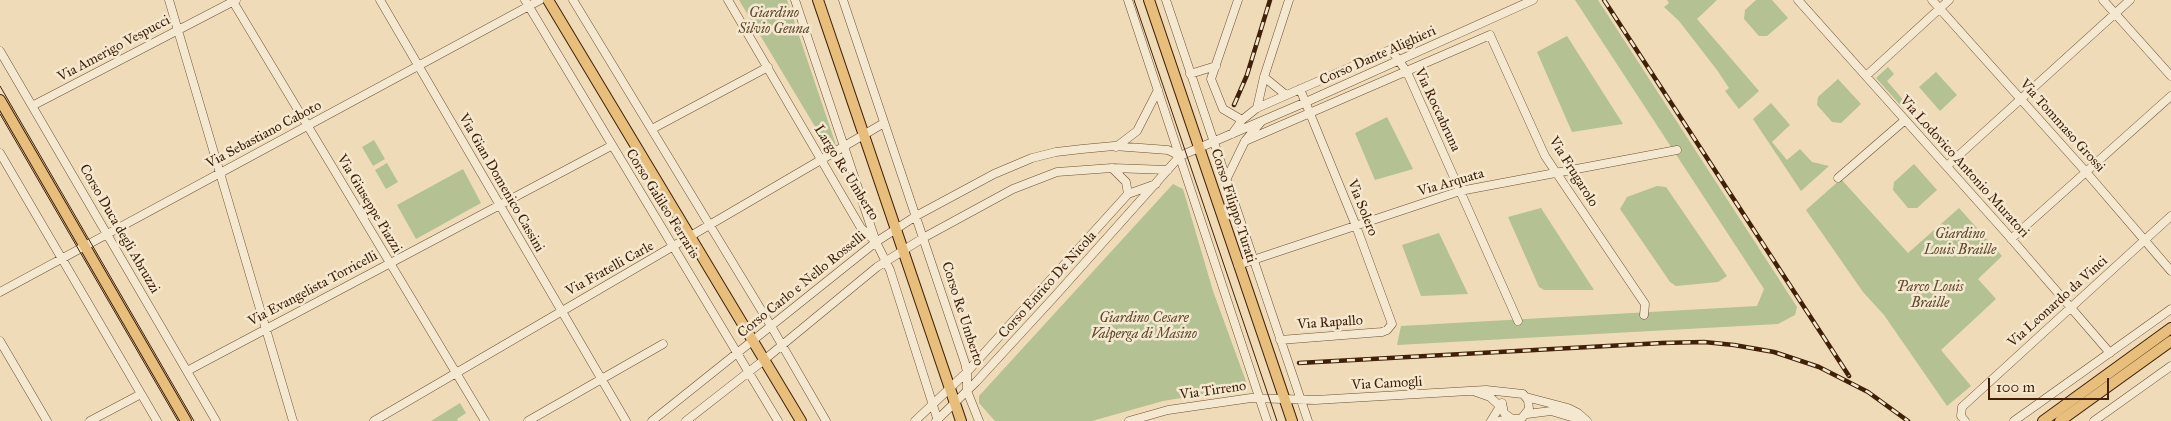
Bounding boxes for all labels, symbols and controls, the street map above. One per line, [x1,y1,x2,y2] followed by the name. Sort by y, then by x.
[738,6,810,38] park label: Giardino Silvio Geuna
[55,12,173,86] street label: Via Amerigo Vespucci
[1317,23,1439,89] street label: Corso Dante Alighieri
[1410,66,1464,154] street label: Via Roccabruna
[2016,76,2108,176] street label: Via Tommaso Grossi
[1896,92,2032,242] street label: Via Lodovico Antonio Muratori
[203,97,325,173] street label: Via Sebastiano Caboto
[454,111,548,255] street label: Via Gian Domenico Cassini
[810,122,882,224] street label: Largo Re Umberto
[1545,134,1601,210] street label: Via Frugarolo
[621,146,703,262] street label: Corso Galileo Ferraris
[1207,147,1259,265] street label: Corso Filippo Turati
[333,152,405,256] street label: Via Giuseppe Piazzi
[75,161,163,297] street label: Corso Duca degli Abruzzi
[1416,166,1486,200] street label: Via Arquata
[1343,177,1381,239] street label: Via Solero
[1924,227,1996,260] park label: Giardino Louis Braille
[735,228,869,342] street label: Corso Carlo e Nello Rosselli
[996,228,1100,342] street label: Corso Enrico De Nicola
[563,238,657,300] street label: Via Fratelli Carle
[245,248,381,330] street label: Via Evangelista Torricelli
[2005,253,2111,351] street label: Via Leonardo da Vinci
[937,260,987,368] street label: Corso Re Umberto
[1896,280,1964,312] park label: Parco Louis Braille
[1091,311,1197,344] park label: Giardino Cesare Valperga di Masino
[1297,312,1363,334] street label: Via Rapallo
[1991,368,2112,400] scale bar
[1351,374,1423,394] street label: Via Camogli
[1179,378,1247,404] street label: Via Tirreno
[1996,378,2035,396] text: 100 m

